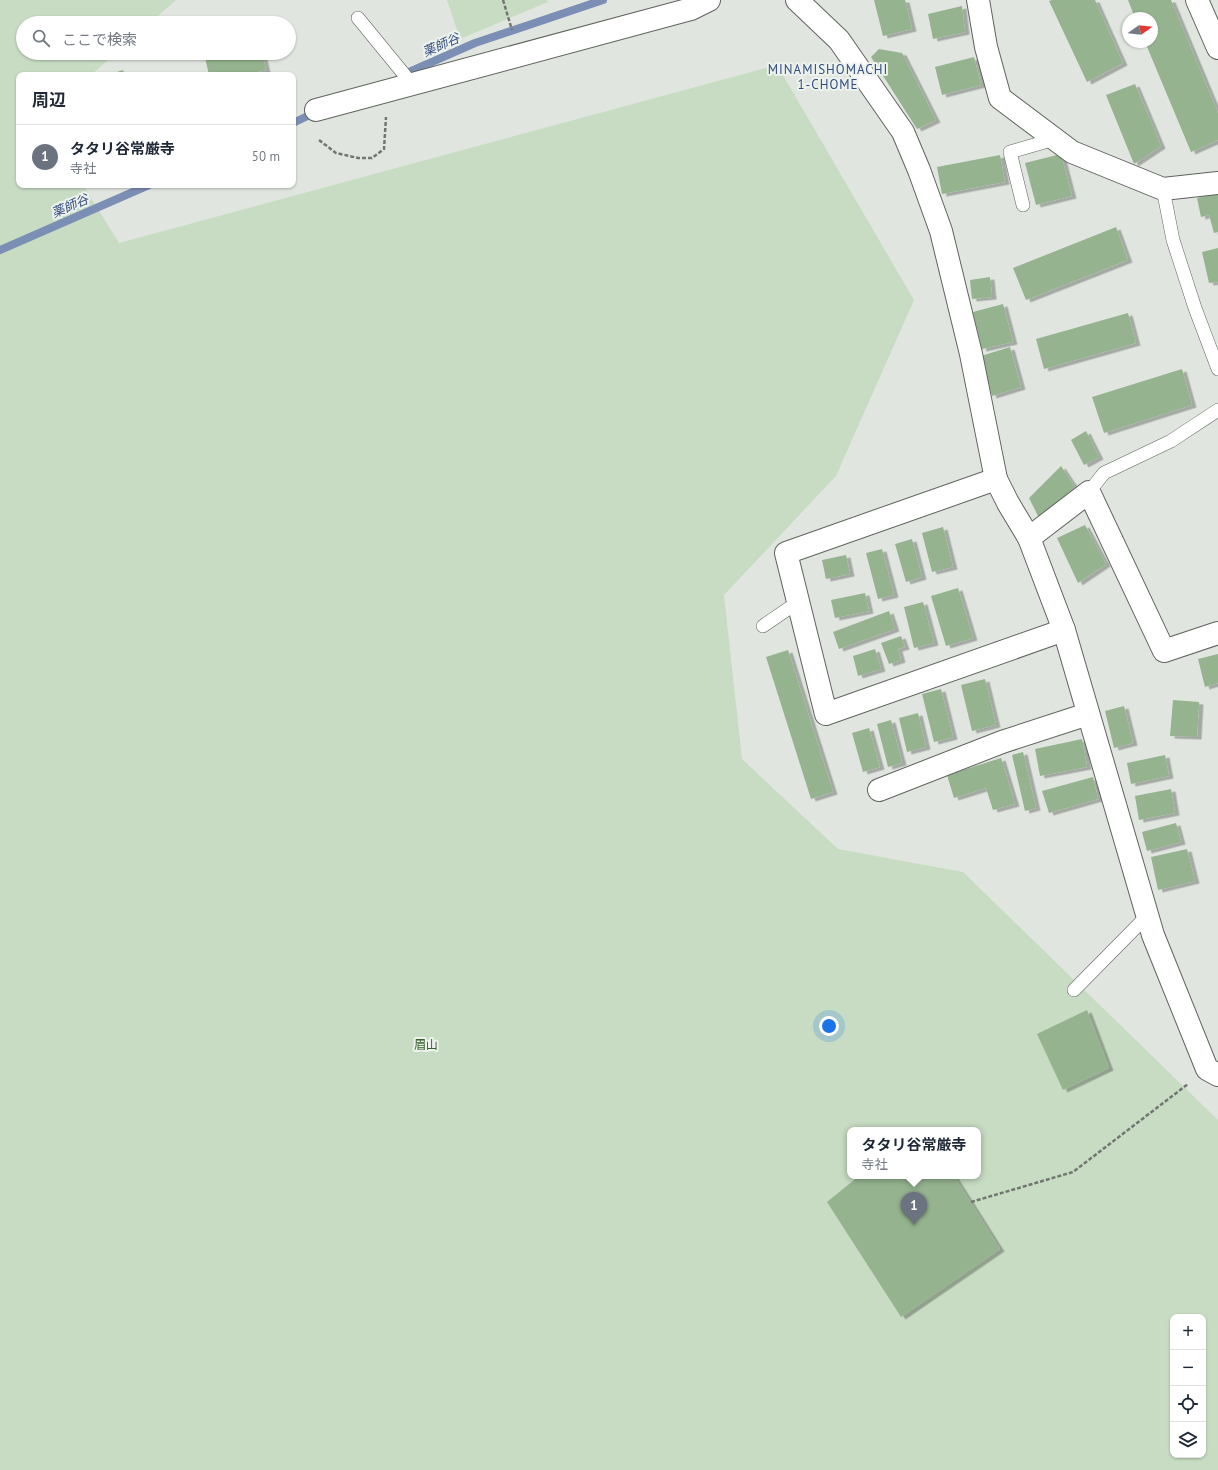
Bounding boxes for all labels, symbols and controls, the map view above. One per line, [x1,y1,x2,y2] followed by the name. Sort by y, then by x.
[1122,12,1158,48] north arrow
[16,16,296,60] search box
[30,27,52,49] icon: search
[420,29,463,61] water label: 薬師谷
[62,30,137,49] text: ここで検索
[768,61,888,93] district label: MINAMISHOMACHI 1-CHOME
[32,89,66,111] text: 周辺
[70,139,175,158] text: タタリ谷常厳寺
[41,148,49,165] text: 1
[252,148,280,165] text: 50 m
[70,160,96,177] text: 寺社
[49,190,92,222] water label: 薬師谷
[819,1016,839,1036] your location
[414,1037,438,1052] park label: 眉山
[847,1127,981,1179] popup
[861,1135,967,1154] text: タタリ谷常厳寺
[861,1156,888,1173] text: 寺社
[901,1192,927,1225] pin: 1
[1170,1314,1206,1458] map controls
[1170,1314,1206,1350] button: +
[1170,1350,1206,1386] button: −
[1170,1386,1206,1422] button: locate
[1170,1422,1206,1458] button: layers

